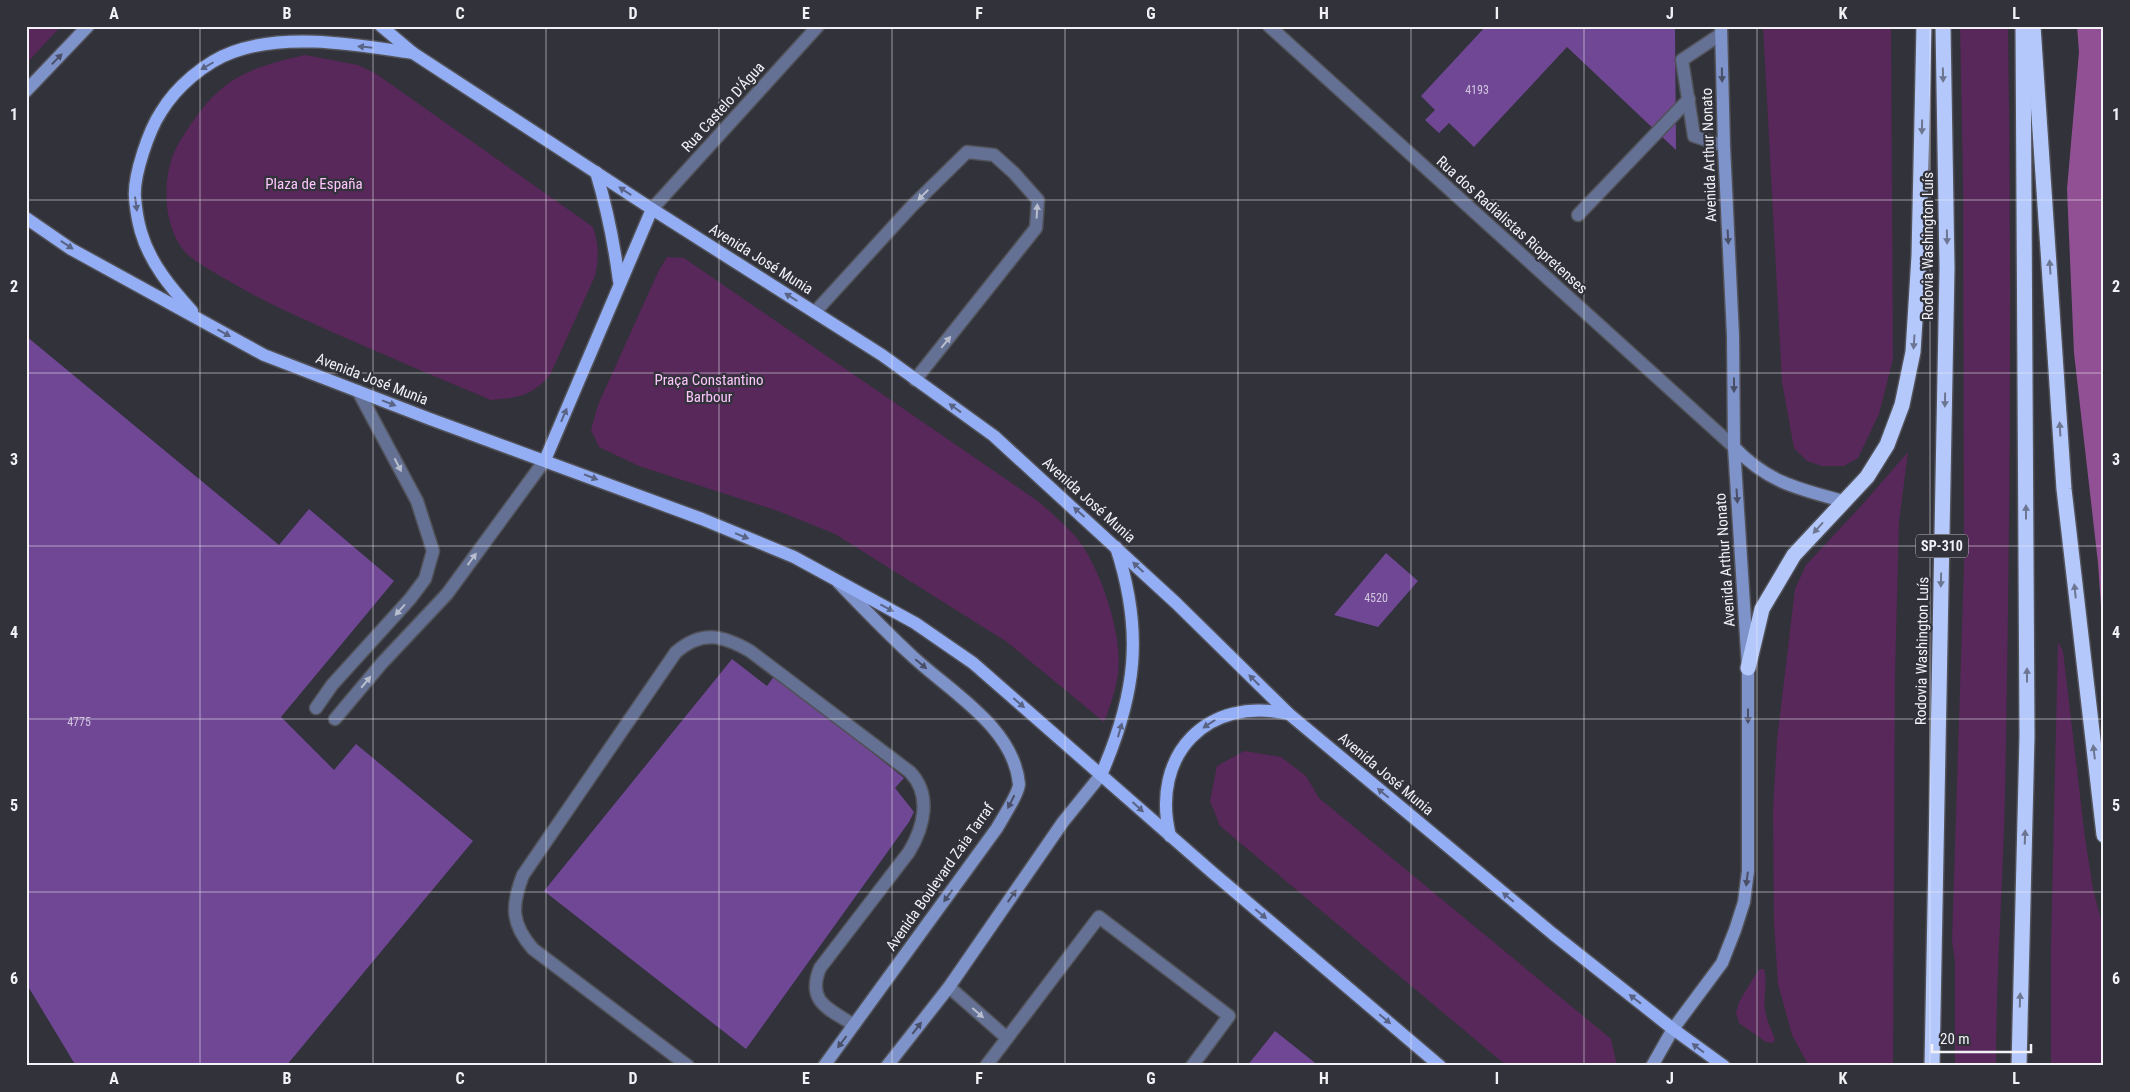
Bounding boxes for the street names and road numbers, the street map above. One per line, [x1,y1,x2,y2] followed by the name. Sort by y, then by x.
[678,58,768,156] street label: Rua Castelo D'Água
[1698,88,1720,222] street label: Avenida Arthur Nonato
[1433,152,1591,298] street label: Rua dos Radialistas Riopretenses
[1919,172,1937,320] street label: Rodovia Washington Luís
[706,220,816,298] street label: Avenida José Munia
[313,349,431,409] street label: Avenida José Munia
[1039,454,1139,546] street label: Avenida José Munia
[1711,493,1739,627] street label: Avenida Arthur Nonato
[1916,534,1968,558] road number: SP-310
[1912,577,1932,725] street label: Rodovia Washington Luís
[1335,729,1437,819] street label: Avenida José Munia
[882,799,998,954] street label: Avenida Boulevard Zaia Tarraf

